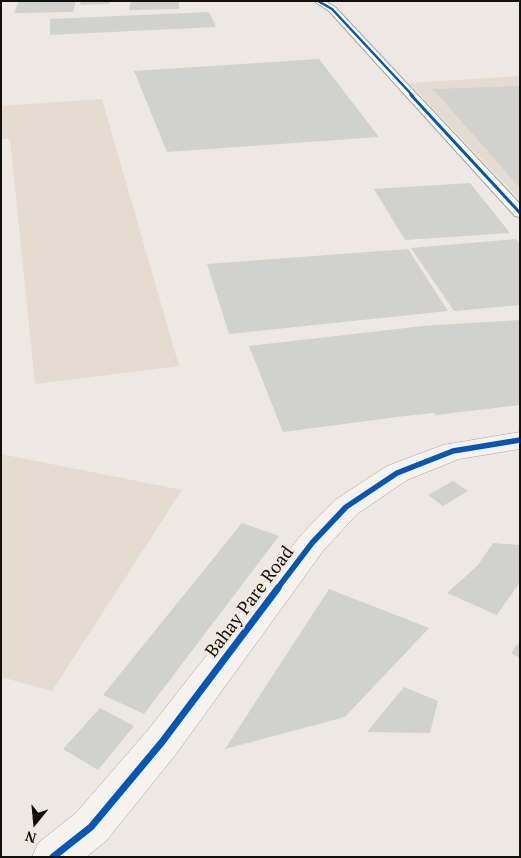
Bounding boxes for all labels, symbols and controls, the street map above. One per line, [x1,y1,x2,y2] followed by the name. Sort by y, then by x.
[201,542,299,662] street label: Bahay Pare Road
[10,798,60,848] north arrow
[23,827,38,848] text: N

